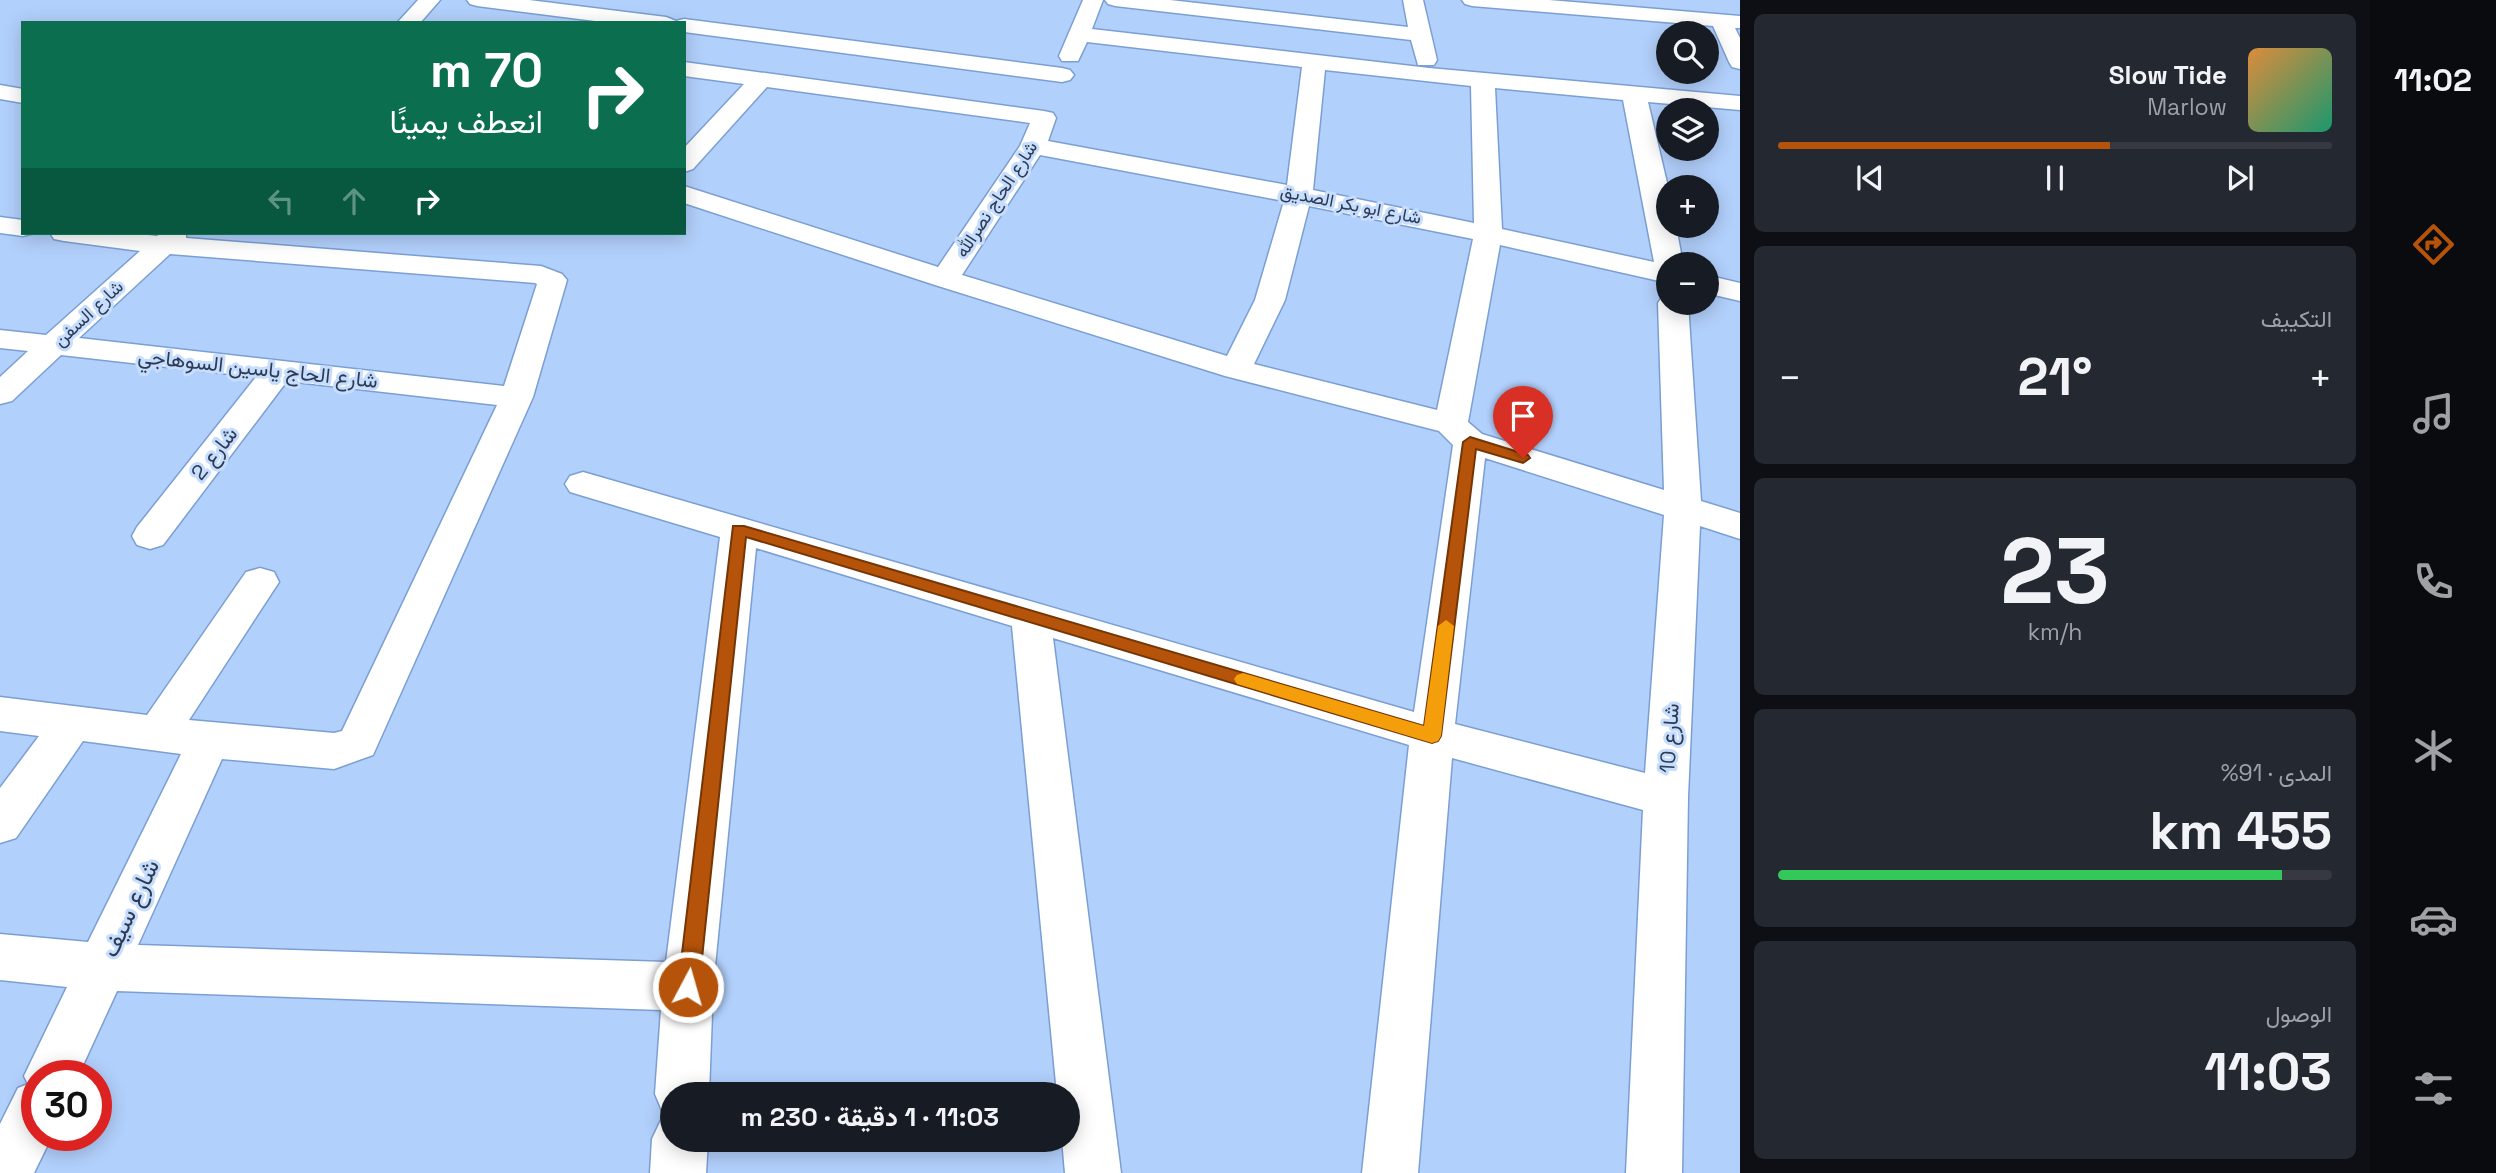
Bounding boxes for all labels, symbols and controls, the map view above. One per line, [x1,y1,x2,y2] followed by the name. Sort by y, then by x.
[1656,21,1719,315] map controls
[1656,21,1719,84] button: search
[430,39,543,101] text: 70 m
[567,49,658,140] icon: right
[2109,58,2227,92] text: Slow Tide
[2394,60,2472,100] text: 11:02
[2147,92,2227,122] text: Marlow
[1656,98,1719,161] button: layers
[390,102,543,142] text: انعطف يمينًا
[950,137,1043,262] street label: شارع الحاج نصرالله
[1851,159,1889,197] icon: previous
[2036,159,2074,197] icon: pause
[2221,159,2259,197] icon: next
[1656,175,1719,238] button: +
[1278,179,1423,230] street label: شارع ابو بكر الصديق
[262,182,300,220] icon: left
[335,182,373,220] icon: ahead
[408,182,446,220] icon: right
[2409,220,2458,269] icon: directions
[1656,252,1719,315] button: −
[48,275,128,352] street label: شارع السفن
[2261,304,2332,334] text: التكييف
[136,342,379,398] street label: شارع الحاج ياسين السوهاجي
[2018,344,2092,410] text: 21°
[1778,354,1802,402] text: −
[2308,354,2332,402] text: +
[1493,386,1553,458] pin
[2409,389,2458,438] icon: music
[1504,397,1542,435] icon: arrive
[185,421,244,486] street label: شارع 2
[2000,513,2110,630] text: 23
[2409,557,2458,606] icon: phone
[2028,617,2082,647] text: km/h
[1653,702,1686,774] street label: شارع 10
[2409,726,2458,775] icon: climate
[2221,758,2332,788] text: المدى · 91%
[2150,798,2332,864] text: 455 km
[94,854,167,962] street label: شارع سيف
[2409,895,2458,944] icon: car
[651,950,725,1024] position arrow
[2266,999,2332,1029] text: الوصول
[2204,1039,2332,1105] text: 11:03
[21,1060,112,1151] speed limit sign: 30
[2409,1064,2458,1113] icon: filters
[741,1100,999,1134] text: 11:03 · 1 دقيقة · 230 m

